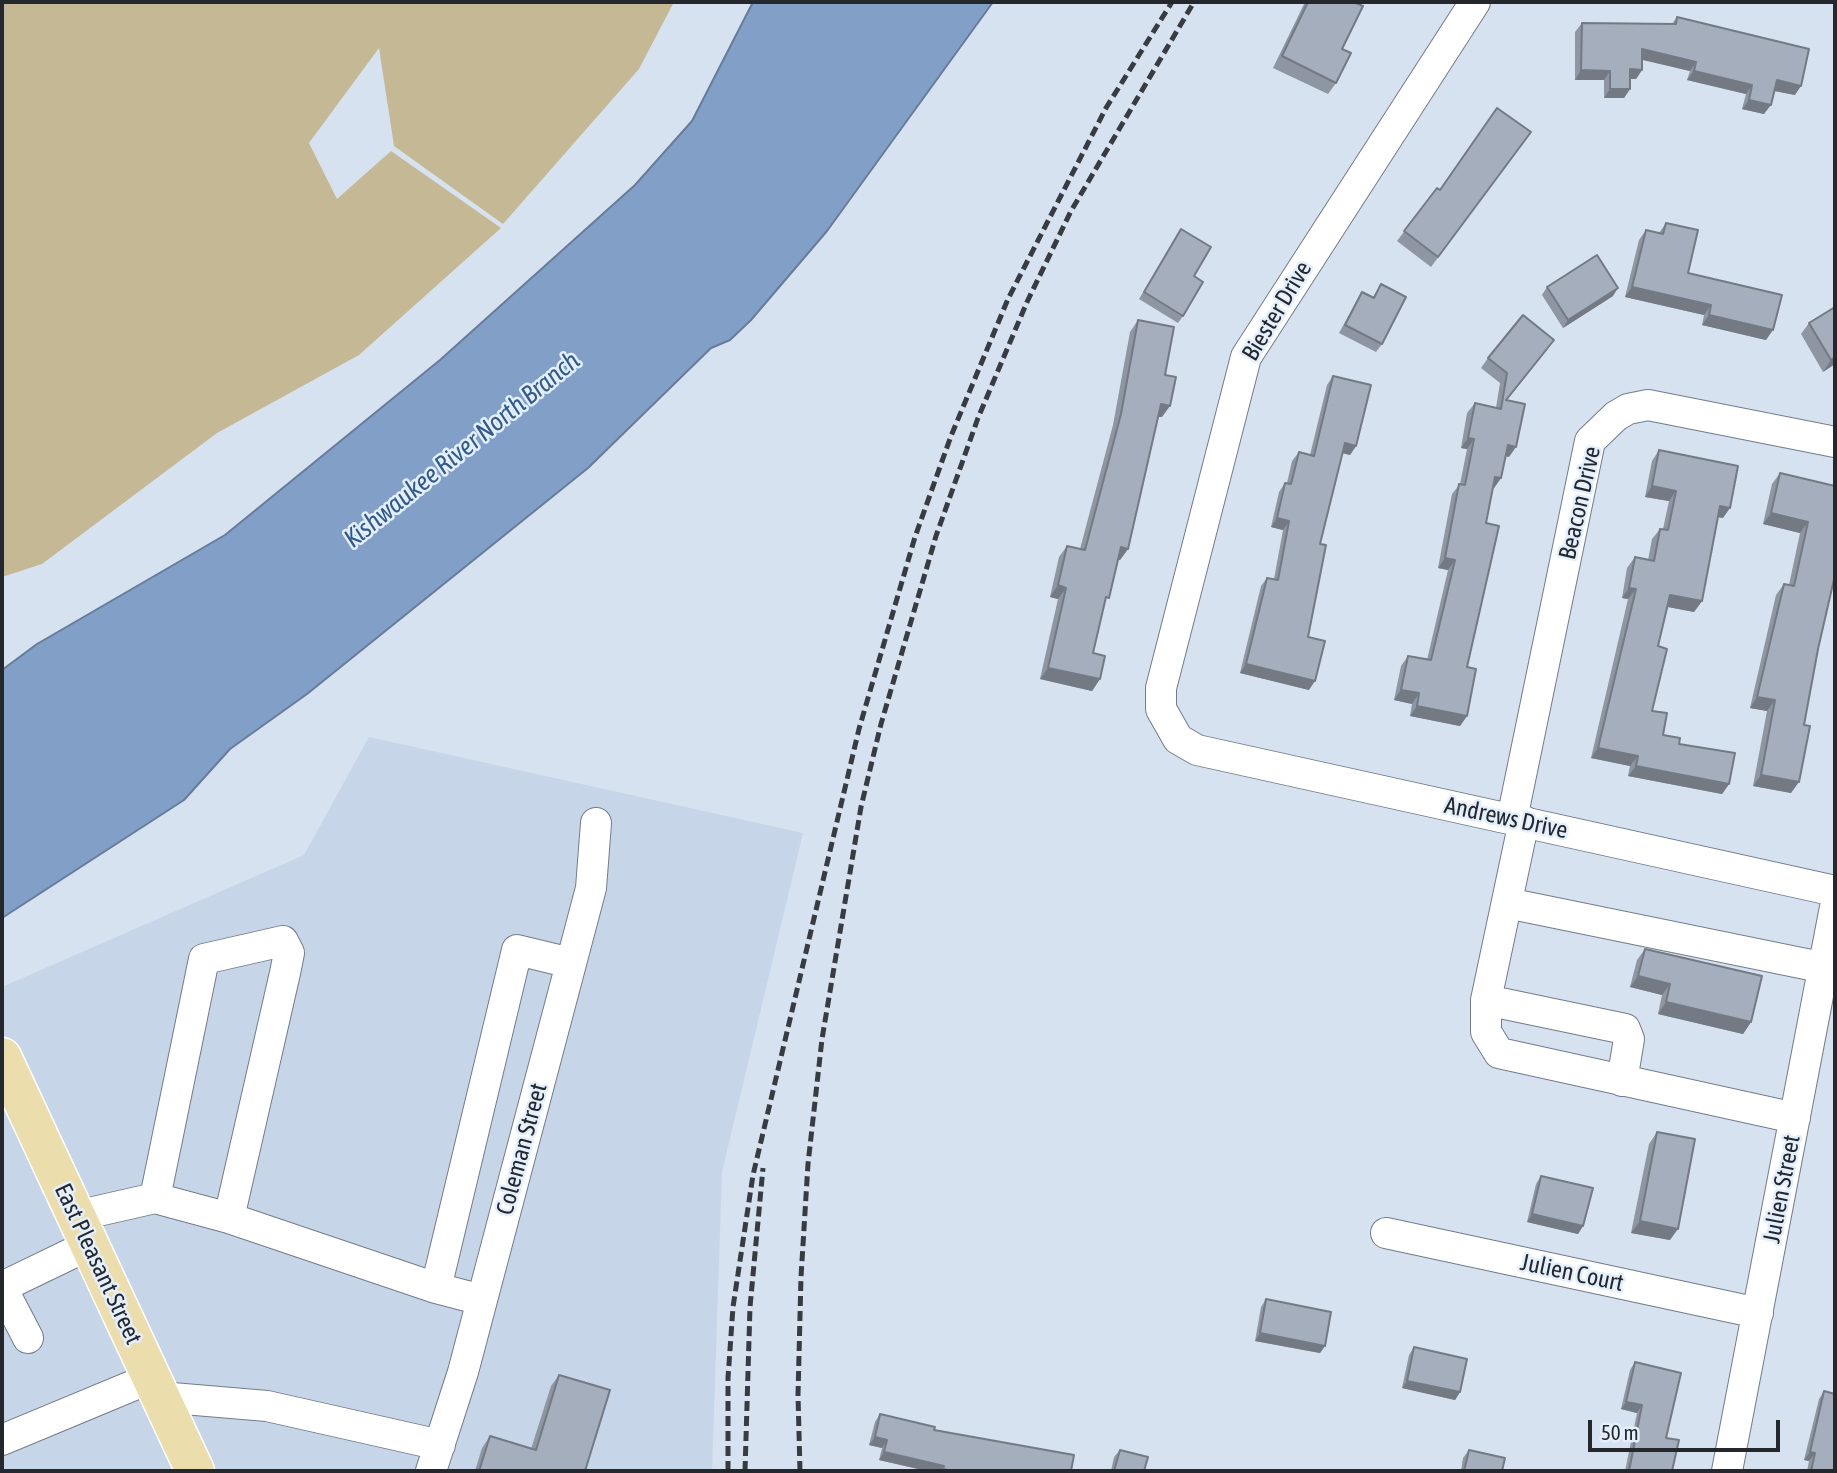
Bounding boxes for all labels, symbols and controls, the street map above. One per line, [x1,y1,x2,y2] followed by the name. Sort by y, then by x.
[1236,256,1318,366] street label: Biester Drive
[338,345,586,555] water label: Kishwaukee River North Branch
[1553,444,1607,562] street label: Beacon Drive
[1442,791,1570,845] street label: Andrews Drive
[491,1080,553,1218] street label: Coleman Street
[1757,1132,1807,1246] street label: Julien Street
[48,1179,148,1349] street label: East Pleasant Street
[1518,1248,1626,1298] street label: Julien Court
[1592,1406,1784,1450] scale bar
[1601,1420,1639,1444] text: 50 m

